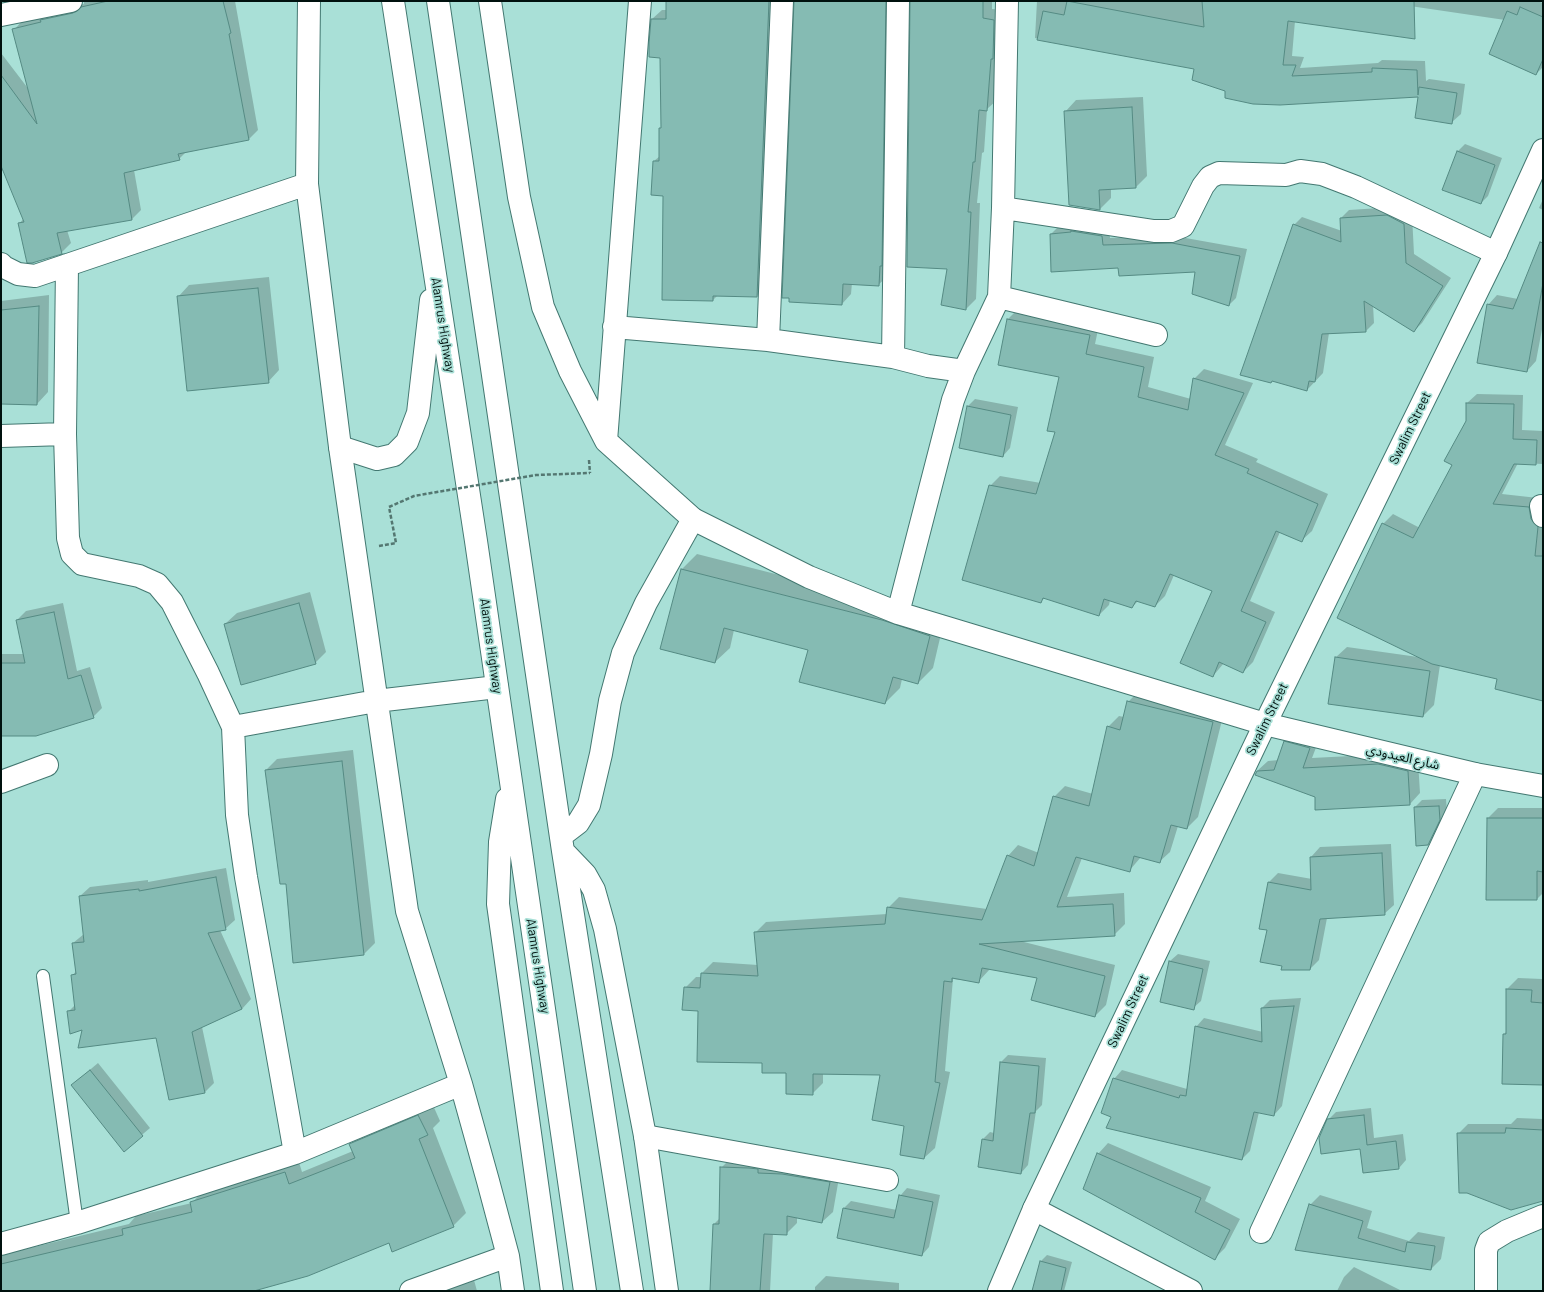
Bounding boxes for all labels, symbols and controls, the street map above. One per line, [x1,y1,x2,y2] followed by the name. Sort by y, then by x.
[428,276,458,374] street label: Alamrus Highway
[1386,389,1434,467] street label: Swalim Street
[477,597,505,695] street label: Alamrus Highway
[1243,680,1291,758] street label: Swalim Street
[1365,741,1441,773] street label: شارع العيدودي
[523,917,553,1015] street label: Alamrus Highway
[1104,972,1152,1050] street label: Swalim Street

